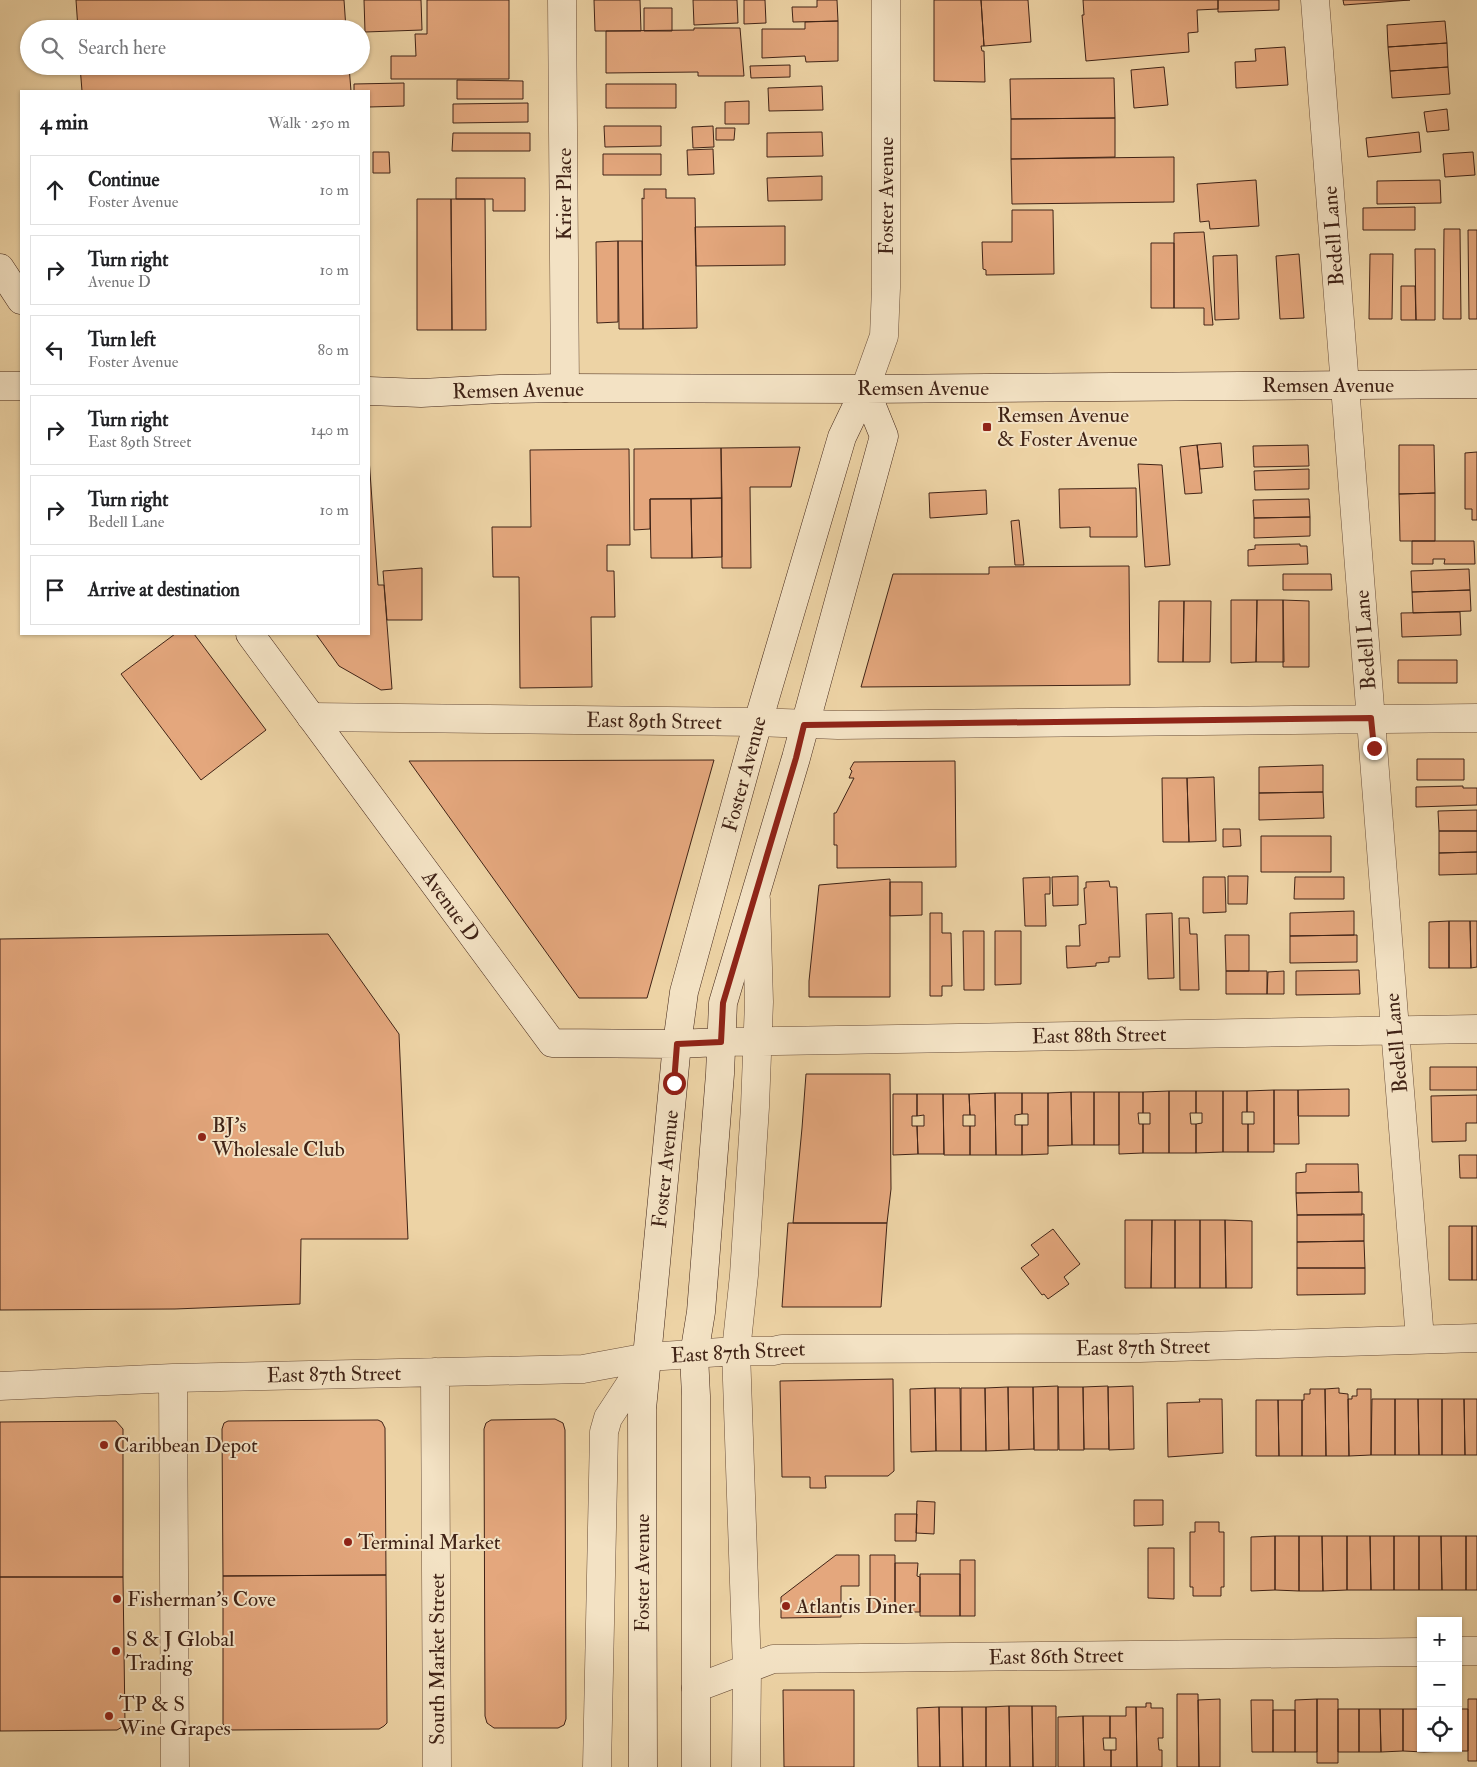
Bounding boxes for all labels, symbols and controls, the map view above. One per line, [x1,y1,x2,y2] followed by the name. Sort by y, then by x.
[20,20,370,75] search box
[38,34,66,62] icon: search
[78,36,166,60] text: Search here
[40,109,88,136] text: 4 min
[268,113,350,133] text: Walk · 250 m
[873,136,900,255] street label: Foster Avenue
[551,147,578,240] street label: Krier Place
[88,168,159,192] text: Continue
[41,176,69,204] icon: ahead
[319,180,349,200] text: 10 m
[1317,185,1350,287] street label: Bedell Lane
[88,192,178,212] text: Foster Avenue
[88,248,168,272] text: Turn right
[41,256,69,284] icon: right
[319,260,349,280] text: 10 m
[88,272,151,292] text: Avenue D
[88,328,156,352] text: Turn left
[41,336,69,364] icon: left
[318,340,349,360] text: 80 m
[88,352,178,372] text: Foster Avenue
[1262,372,1394,399] street label: Remsen Avenue
[857,375,989,402] street label: Remsen Avenue
[452,376,584,405] street label: Remsen Avenue
[997,402,1138,453] place label: Remsen Avenue & Foster Avenue
[88,408,168,432] text: Turn right
[41,416,69,444] icon: right
[311,420,349,440] text: 140 m
[981,421,993,433] marker: Remsen Avenue & Foster Avenue
[88,432,191,452] text: East 89th Street
[88,488,168,512] text: Turn right
[41,496,69,524] icon: right
[319,500,349,520] text: 10 m
[88,512,164,532] text: Bedell Lane
[41,576,69,604] icon: arrive
[88,578,240,602] text: Arrive at destination
[1349,589,1382,691] street label: Bedell Lane
[586,707,722,736] street label: East 89th Street
[716,713,773,835] street label: Foster Avenue
[1363,737,1386,760] route end
[415,864,486,948] street label: Avenue D
[1379,992,1414,1094] street label: Bedell Lane
[1031,1021,1167,1050] street label: East 88th Street
[663,1072,686,1095] route start
[646,1108,685,1229] street label: Foster Avenue
[211,1112,345,1163] place label: BJ's Wholesale Club
[196,1131,208,1143] marker: BJ's Wholesale Club
[1076,1333,1211,1362] street label: East 87th Street
[670,1335,806,1370] street label: East 87th Street
[267,1360,402,1389] street label: East 87th Street
[114,1432,258,1459] place label: Caribbean Depot
[98,1439,110,1451] marker: Caribbean Depot
[629,1513,656,1632] street label: Foster Avenue
[358,1529,501,1556] place label: Terminal Market
[342,1536,354,1548] marker: Terminal Market
[424,1573,451,1745] street label: South Market Street
[127,1586,276,1613] place label: Fisherman's Cove
[111,1593,123,1605] marker: Fisherman's Cove
[795,1593,915,1620] place label: Atlantis Diner
[780,1600,792,1612] marker: Atlantis Diner
[1417,1617,1462,1752] map controls
[1417,1617,1462,1662] button: +
[126,1626,235,1677] place label: S & J Global Trading
[988,1642,1124,1671] street label: East 86th Street
[110,1645,122,1657] marker: S & J Global Trading
[1417,1662,1462,1707] button: −
[118,1691,231,1742] place label: TP & S Wine Grapes
[1417,1707,1462,1752] button: locate
[103,1710,115,1722] marker: TP & S Wine Grapes

